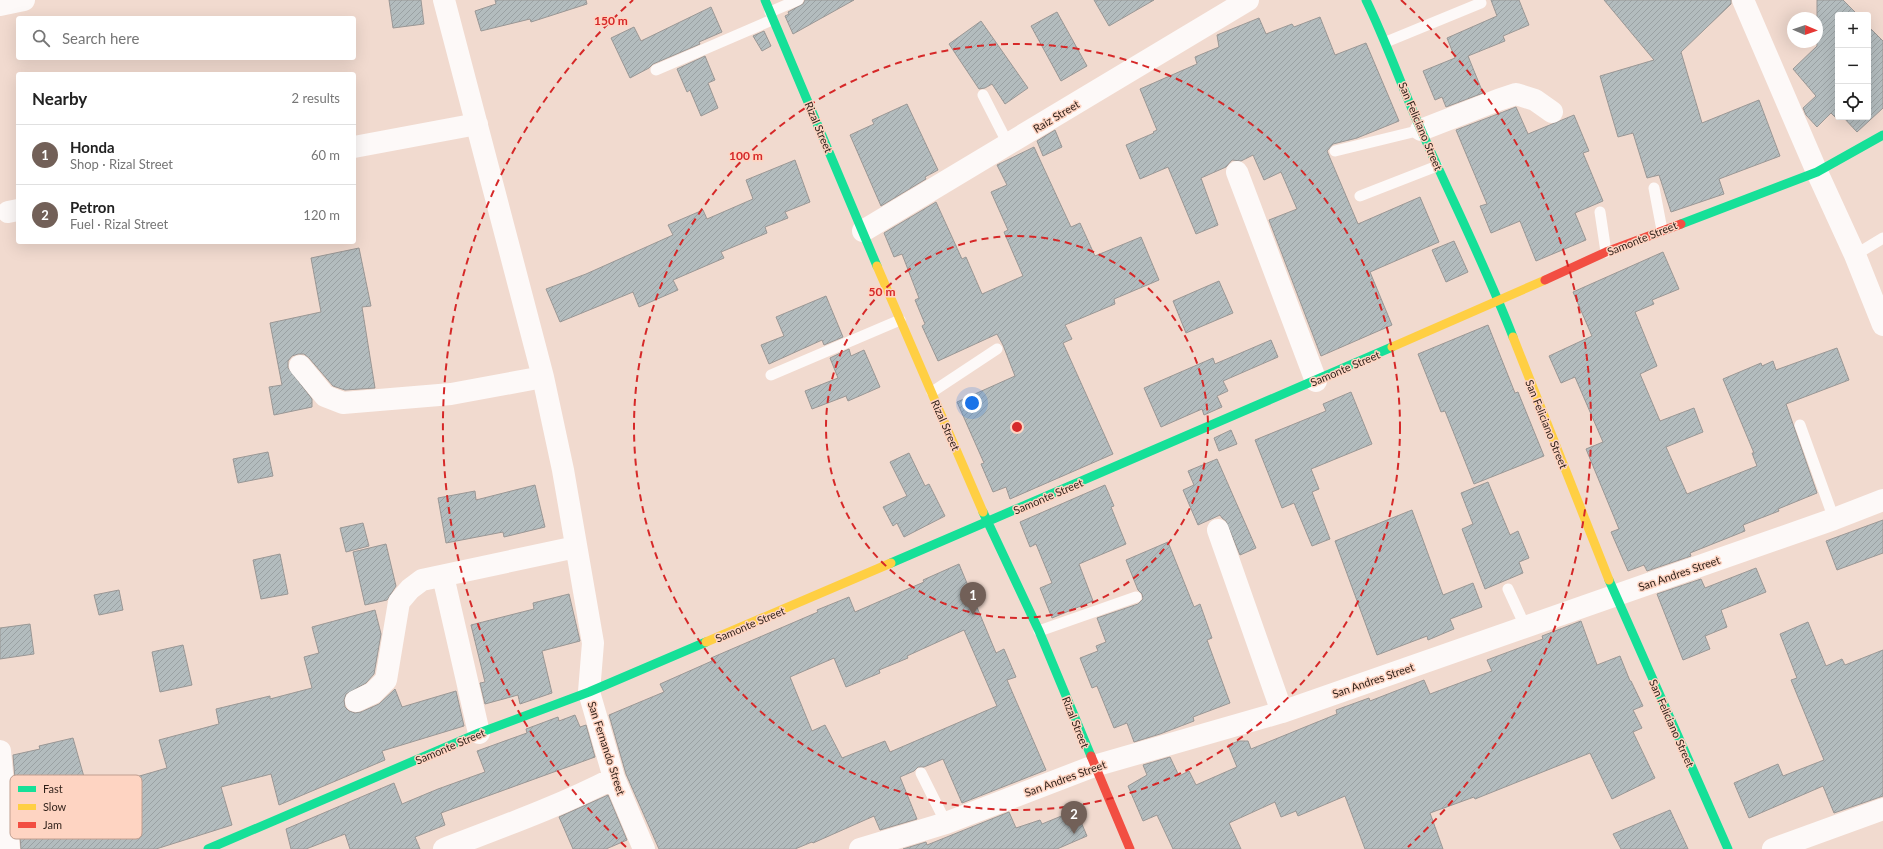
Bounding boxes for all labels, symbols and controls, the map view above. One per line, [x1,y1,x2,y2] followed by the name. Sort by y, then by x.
[1787,12,1823,48] north arrow
[1835,12,1871,120] map controls
[1835,12,1871,48] button: +
[594,13,628,28] text: 150 m
[16,16,356,60] search box
[30,27,52,49] icon: search
[62,29,139,47] text: Search here
[1835,48,1871,84] button: −
[1397,80,1445,172] street label: San Feliciano Street
[1835,84,1871,120] button: locate
[32,88,87,109] text: Nearby
[292,90,340,106] text: 2 results
[1031,97,1082,135] street label: Raiz Street
[802,99,836,155] street label: Rizal Street
[70,138,115,156] text: Honda
[41,147,49,163] text: 1
[311,147,340,163] text: 60 m
[729,148,763,163] text: 100 m
[70,156,173,172] text: Shop · Rizal Street
[70,198,115,216] text: Petron
[41,207,49,223] text: 2
[303,207,340,223] text: 120 m
[70,216,168,232] text: Fuel · Rizal Street
[1605,218,1679,258] street label: Samonte Street
[869,284,895,299] text: 50 m
[1308,347,1382,388] street label: Samonte Street
[1523,378,1571,470] street label: San Feliciano Street
[962,393,982,413] your location
[929,398,963,452] street label: Rizal Street
[1010,420,1024,434] centre of rings
[1011,475,1085,516] street label: Samonte Street
[1636,553,1722,593] street label: San Andres Street
[960,582,986,615] pin: 1
[713,603,787,644] street label: Samonte Street
[1330,660,1416,700] street label: San Andres Street
[1647,677,1697,769] street label: San Feliciano Street
[1060,694,1092,750] street label: Rizal Street
[586,699,628,797] street label: San Fernando Street
[413,725,487,766] street label: Samonte Street
[1022,757,1108,799] street label: San Andres Street
[10,775,142,839] legend
[43,782,63,795] text: Fast
[43,800,67,813] text: Slow
[1061,801,1087,834] pin: 2
[43,818,62,831] text: Jam

